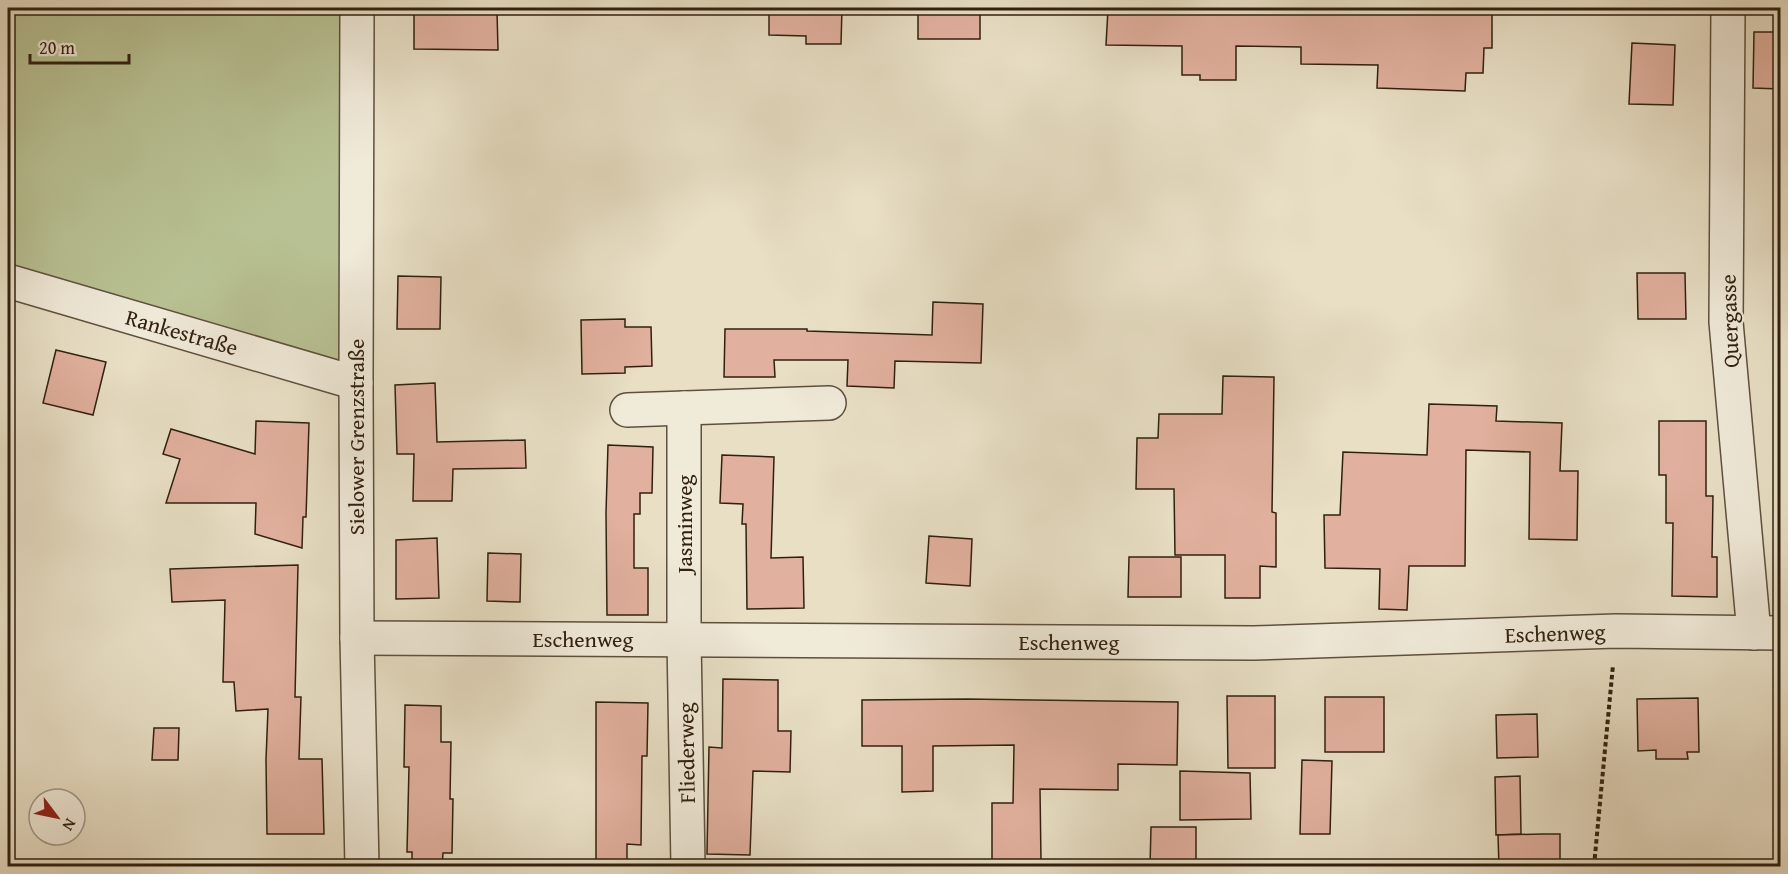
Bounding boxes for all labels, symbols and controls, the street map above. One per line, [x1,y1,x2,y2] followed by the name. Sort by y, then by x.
[30,27,129,65] scale bar
[39,34,75,61] text: 20 m
[1711,274,1747,368] street label: Quergasse
[122,301,242,363] street label: Rankestraße
[340,339,372,535] street label: Sielower Grenzstraße
[668,474,700,577] street label: Jasminweg
[1504,615,1606,651] street label: Eschenweg
[533,623,633,655] street label: Eschenweg
[1019,626,1119,658] street label: Eschenweg
[669,702,703,804] street label: Fliederweg
[27,787,87,847] north arrow
[57,814,83,836] text: N

